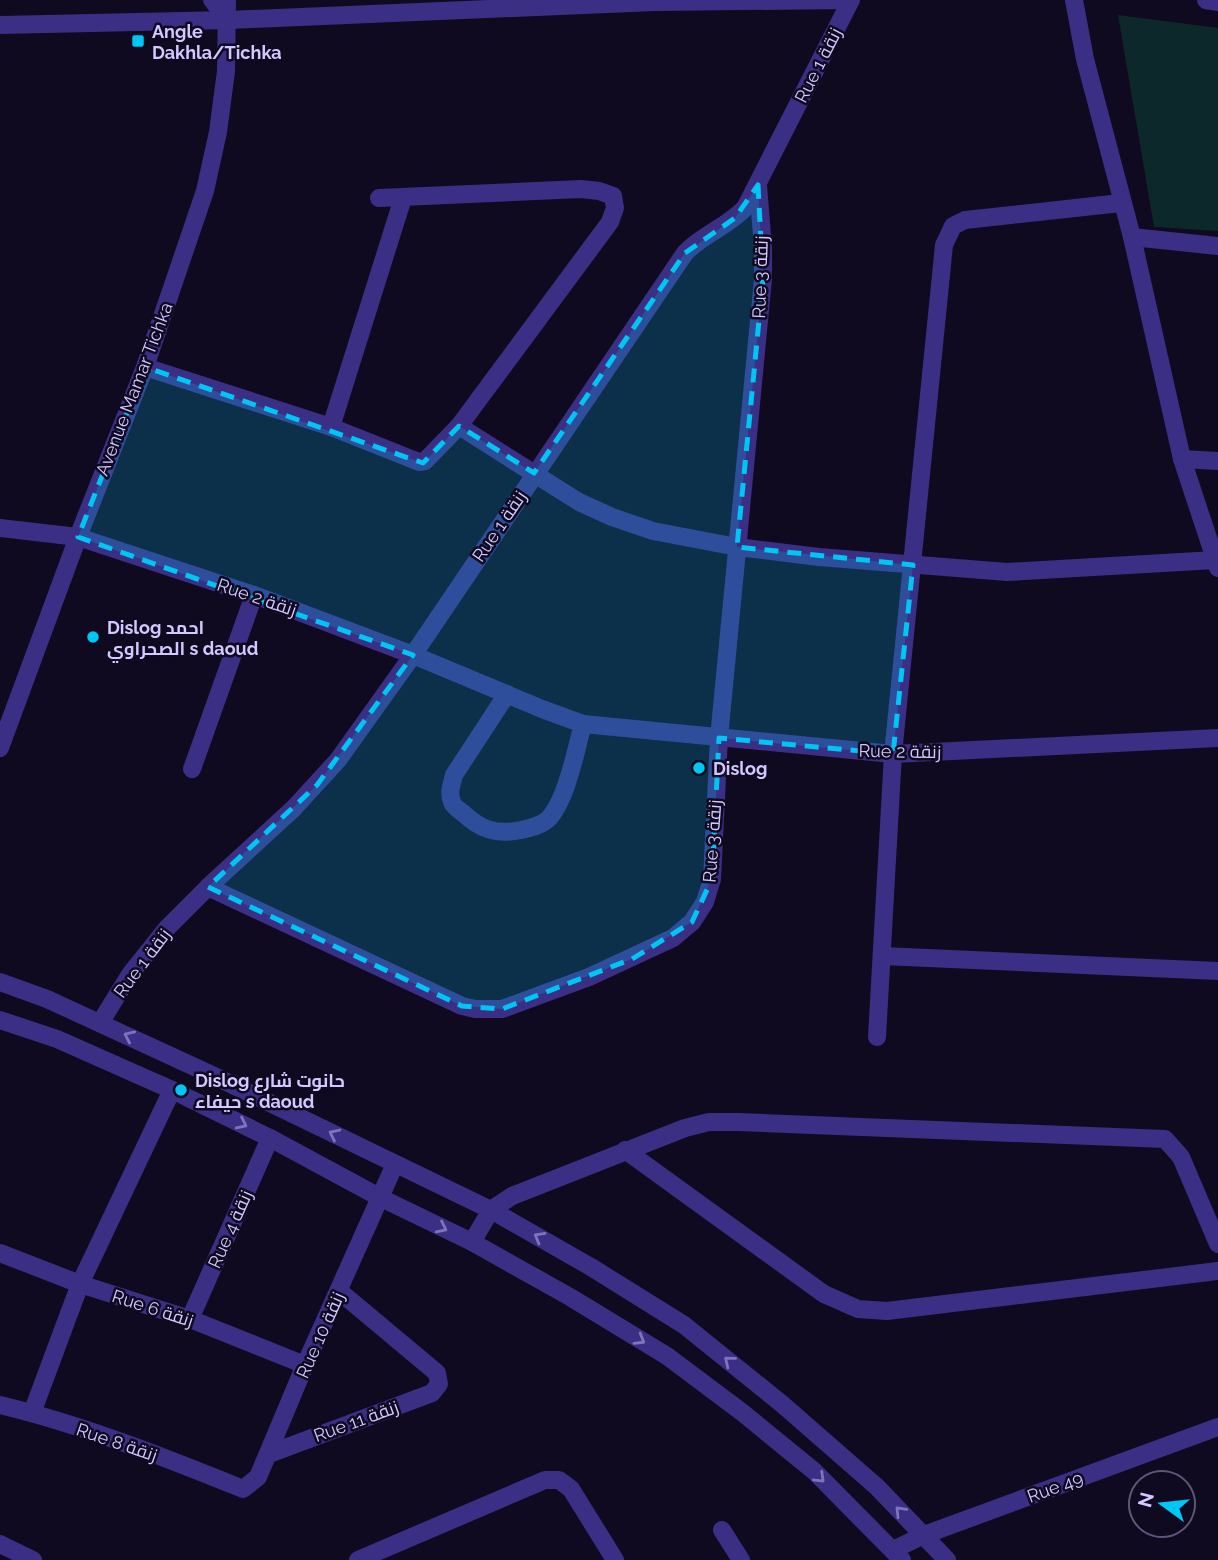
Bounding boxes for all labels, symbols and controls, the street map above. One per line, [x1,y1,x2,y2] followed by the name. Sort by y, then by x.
[152,21,282,63] place label: Angle Dakhla/Tichka
[790,24,847,106] street label: Rue 1 زنقة
[130,33,146,49] marker: Angle Dakhla/Tichka
[748,235,773,319] street label: Rue 3 زنقة
[91,299,177,479] street label: Avenue Mamar Tichka
[468,486,531,566] street label: Rue 1 زنقة
[214,574,300,621] street label: Rue 2 زنقة
[107,617,258,663] place label: Dislog احمد الصحراوي s daoud
[85,629,101,645] marker: Dislog احمد الصحراوي s daoud
[858,740,942,763] street label: Rue 2 زنقة
[713,758,767,779] place label: Dislog
[691,760,707,776] marker: Dislog
[699,799,726,883] street label: Rue 3 زنقة
[109,924,176,1002] street label: Rue 1 زنقة
[124,1030,136,1044] one-way arrow
[195,1070,345,1112] place label: Dislog حانوت شارع حيفاء s daoud
[173,1082,189,1098] marker: Dislog حانوت شارع حيفاء s daoud
[235,1116,247,1130] one-way arrow
[329,1129,341,1143] one-way arrow
[203,1187,257,1272] street label: Rue 4 زنقة
[435,1220,447,1234] one-way arrow
[533,1232,546,1245] one-way arrow
[109,1285,196,1332] street label: Rue 6 زنقة
[292,1289,349,1382] street label: Rue 10 زنقة
[633,1331,646,1344] one-way arrow
[724,1357,737,1369] one-way arrow
[311,1396,402,1447] street label: Rue 11 زنقة
[73,1418,160,1467] street label: Rue 8 زنقة
[1024,1467,1086,1507] street label: Rue 49
[812,1469,825,1482] one-way arrow
[1127,1469,1197,1539] north arrow
[1133,1490,1158,1509] text: N
[895,1506,908,1519] one-way arrow

